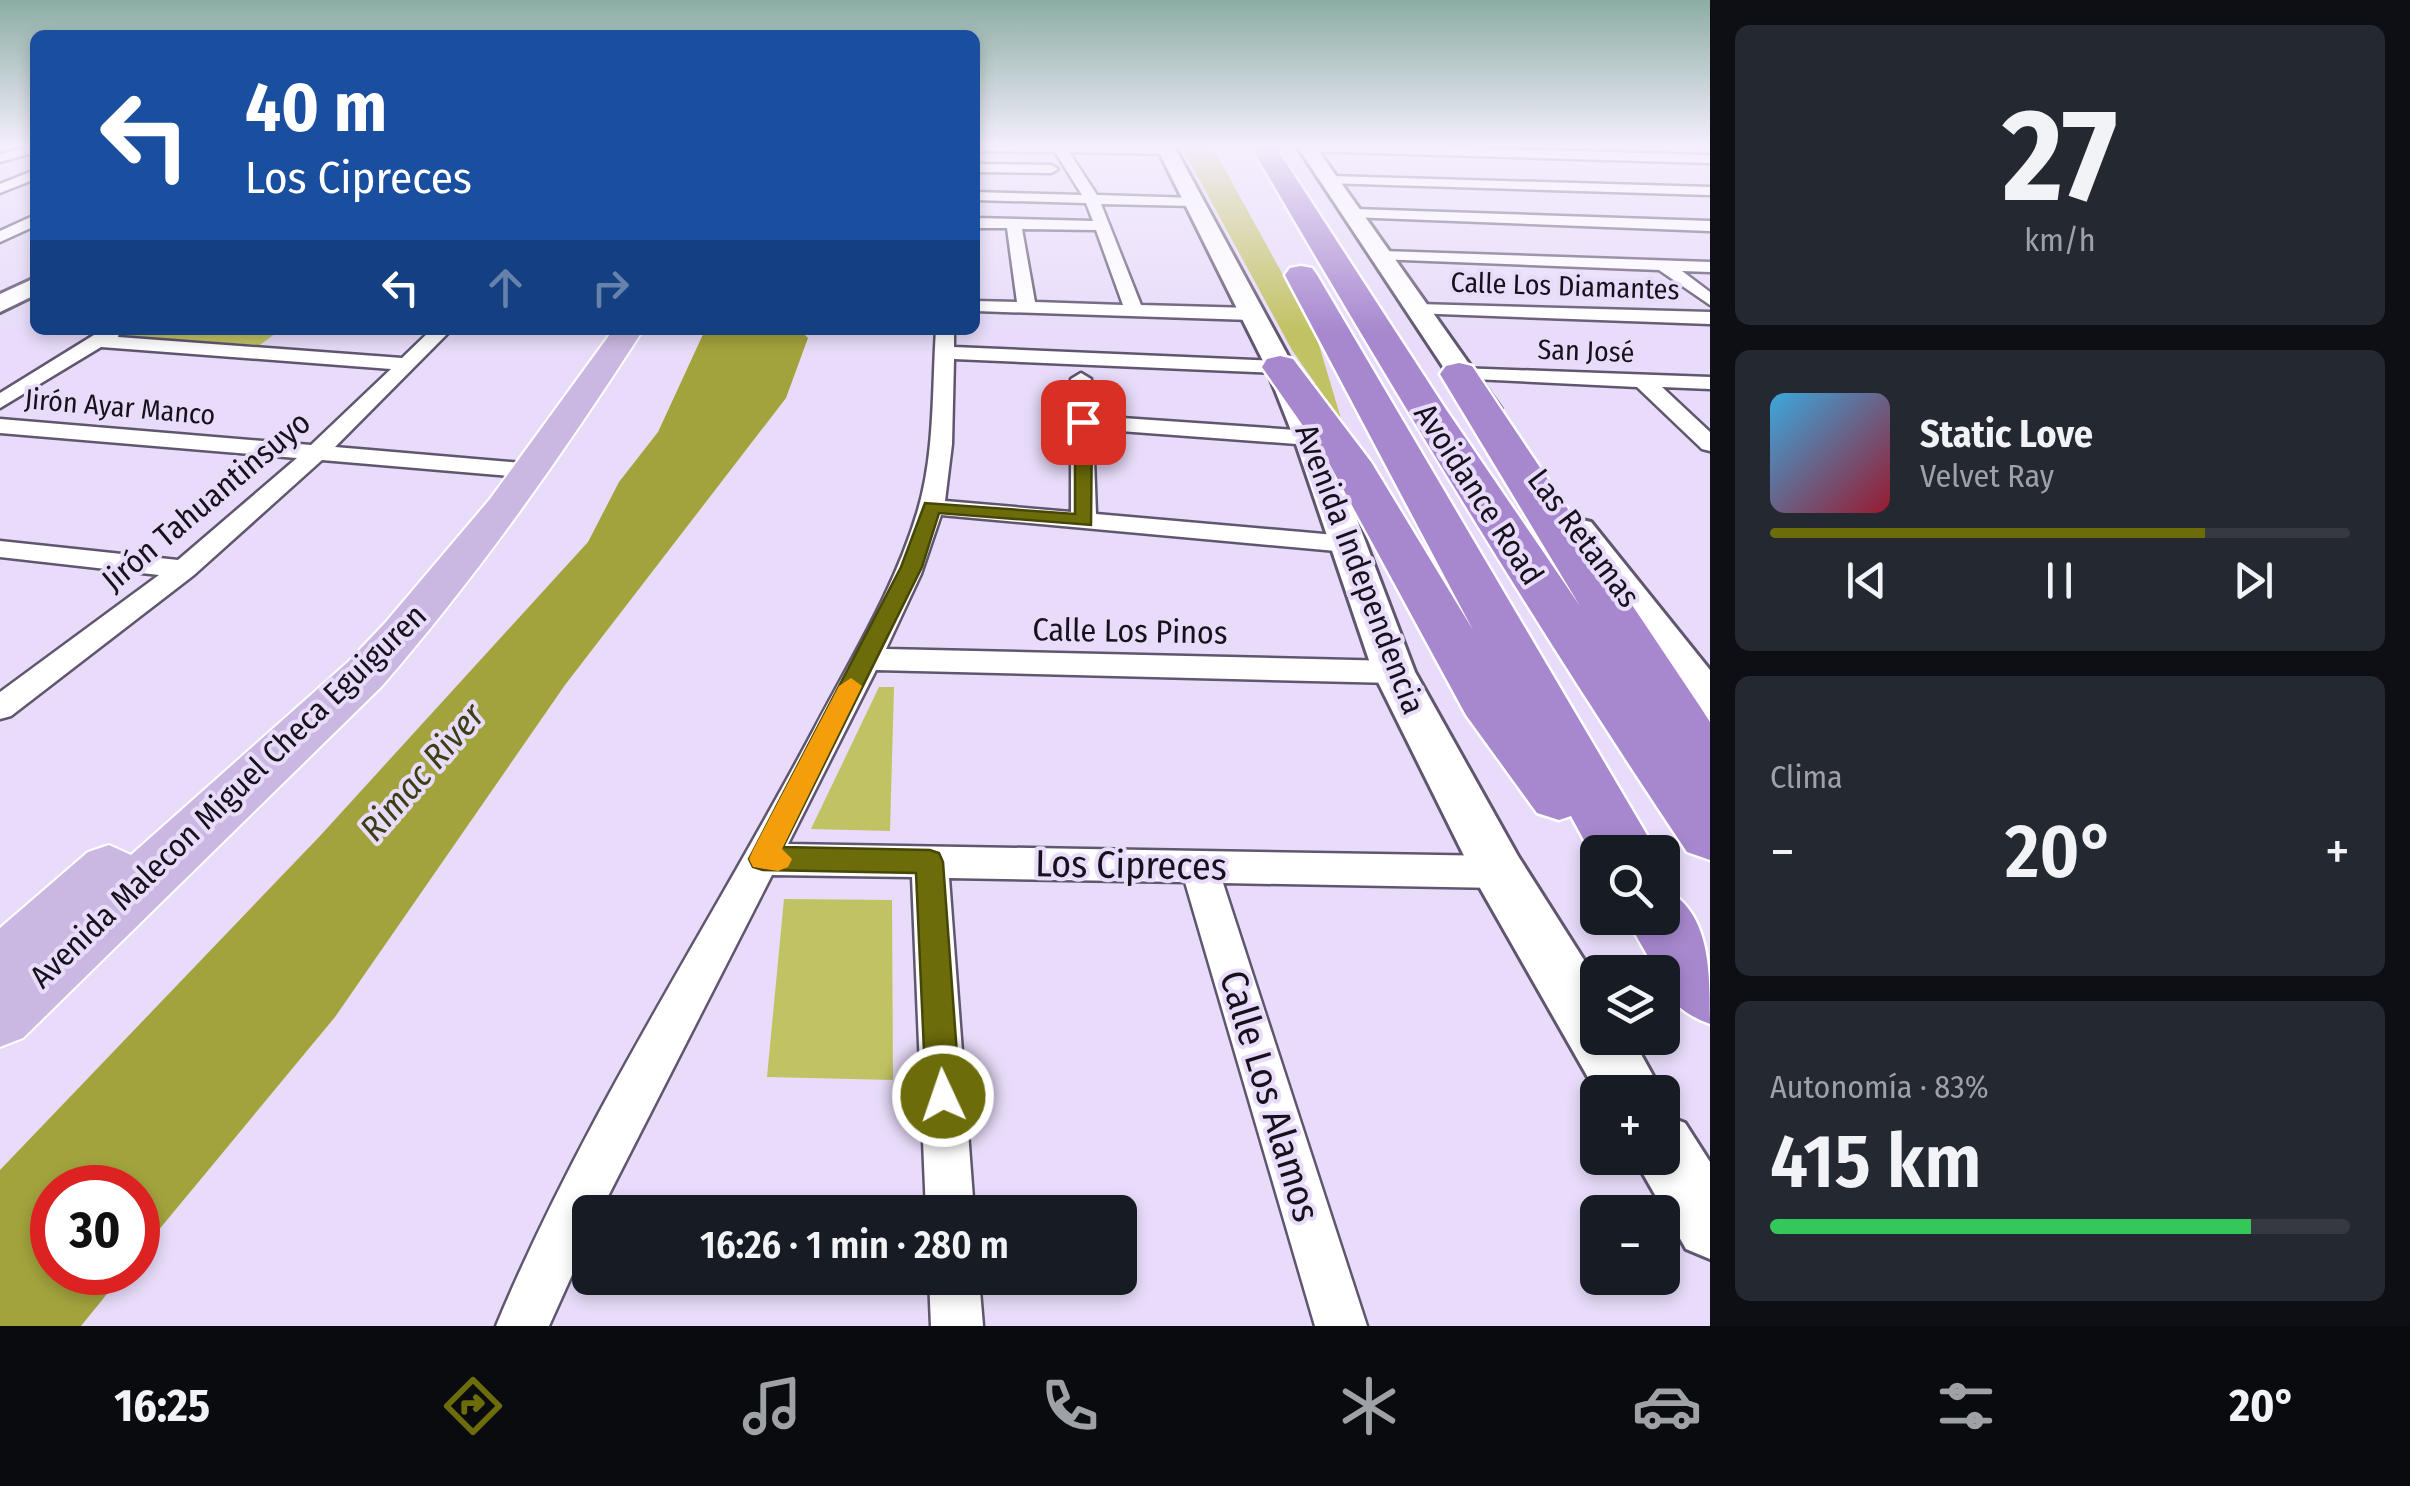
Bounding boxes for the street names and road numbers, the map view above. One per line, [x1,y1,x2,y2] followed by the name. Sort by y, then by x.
[1450,266,1680,306] street label: Calle Los Diamantes
[1537,333,1635,369] street label: San José
[23,382,217,432] street label: Jirón Ayar Manco
[1406,396,1552,592] street label: Avoidance Road
[94,403,318,599] street label: Jirón Tahuantinsuyo
[1287,419,1433,719] street label: Avenida Independencia
[1520,461,1648,615] street label: Las Retamas
[22,596,434,996] street label: Avenida Malecon Miguel Checa Eguiguren
[1032,610,1228,652] street label: Calle Los Pinos
[1035,840,1227,890] street label: Los Cipreces
[1210,965,1330,1227] street label: Calle Los Alamos

